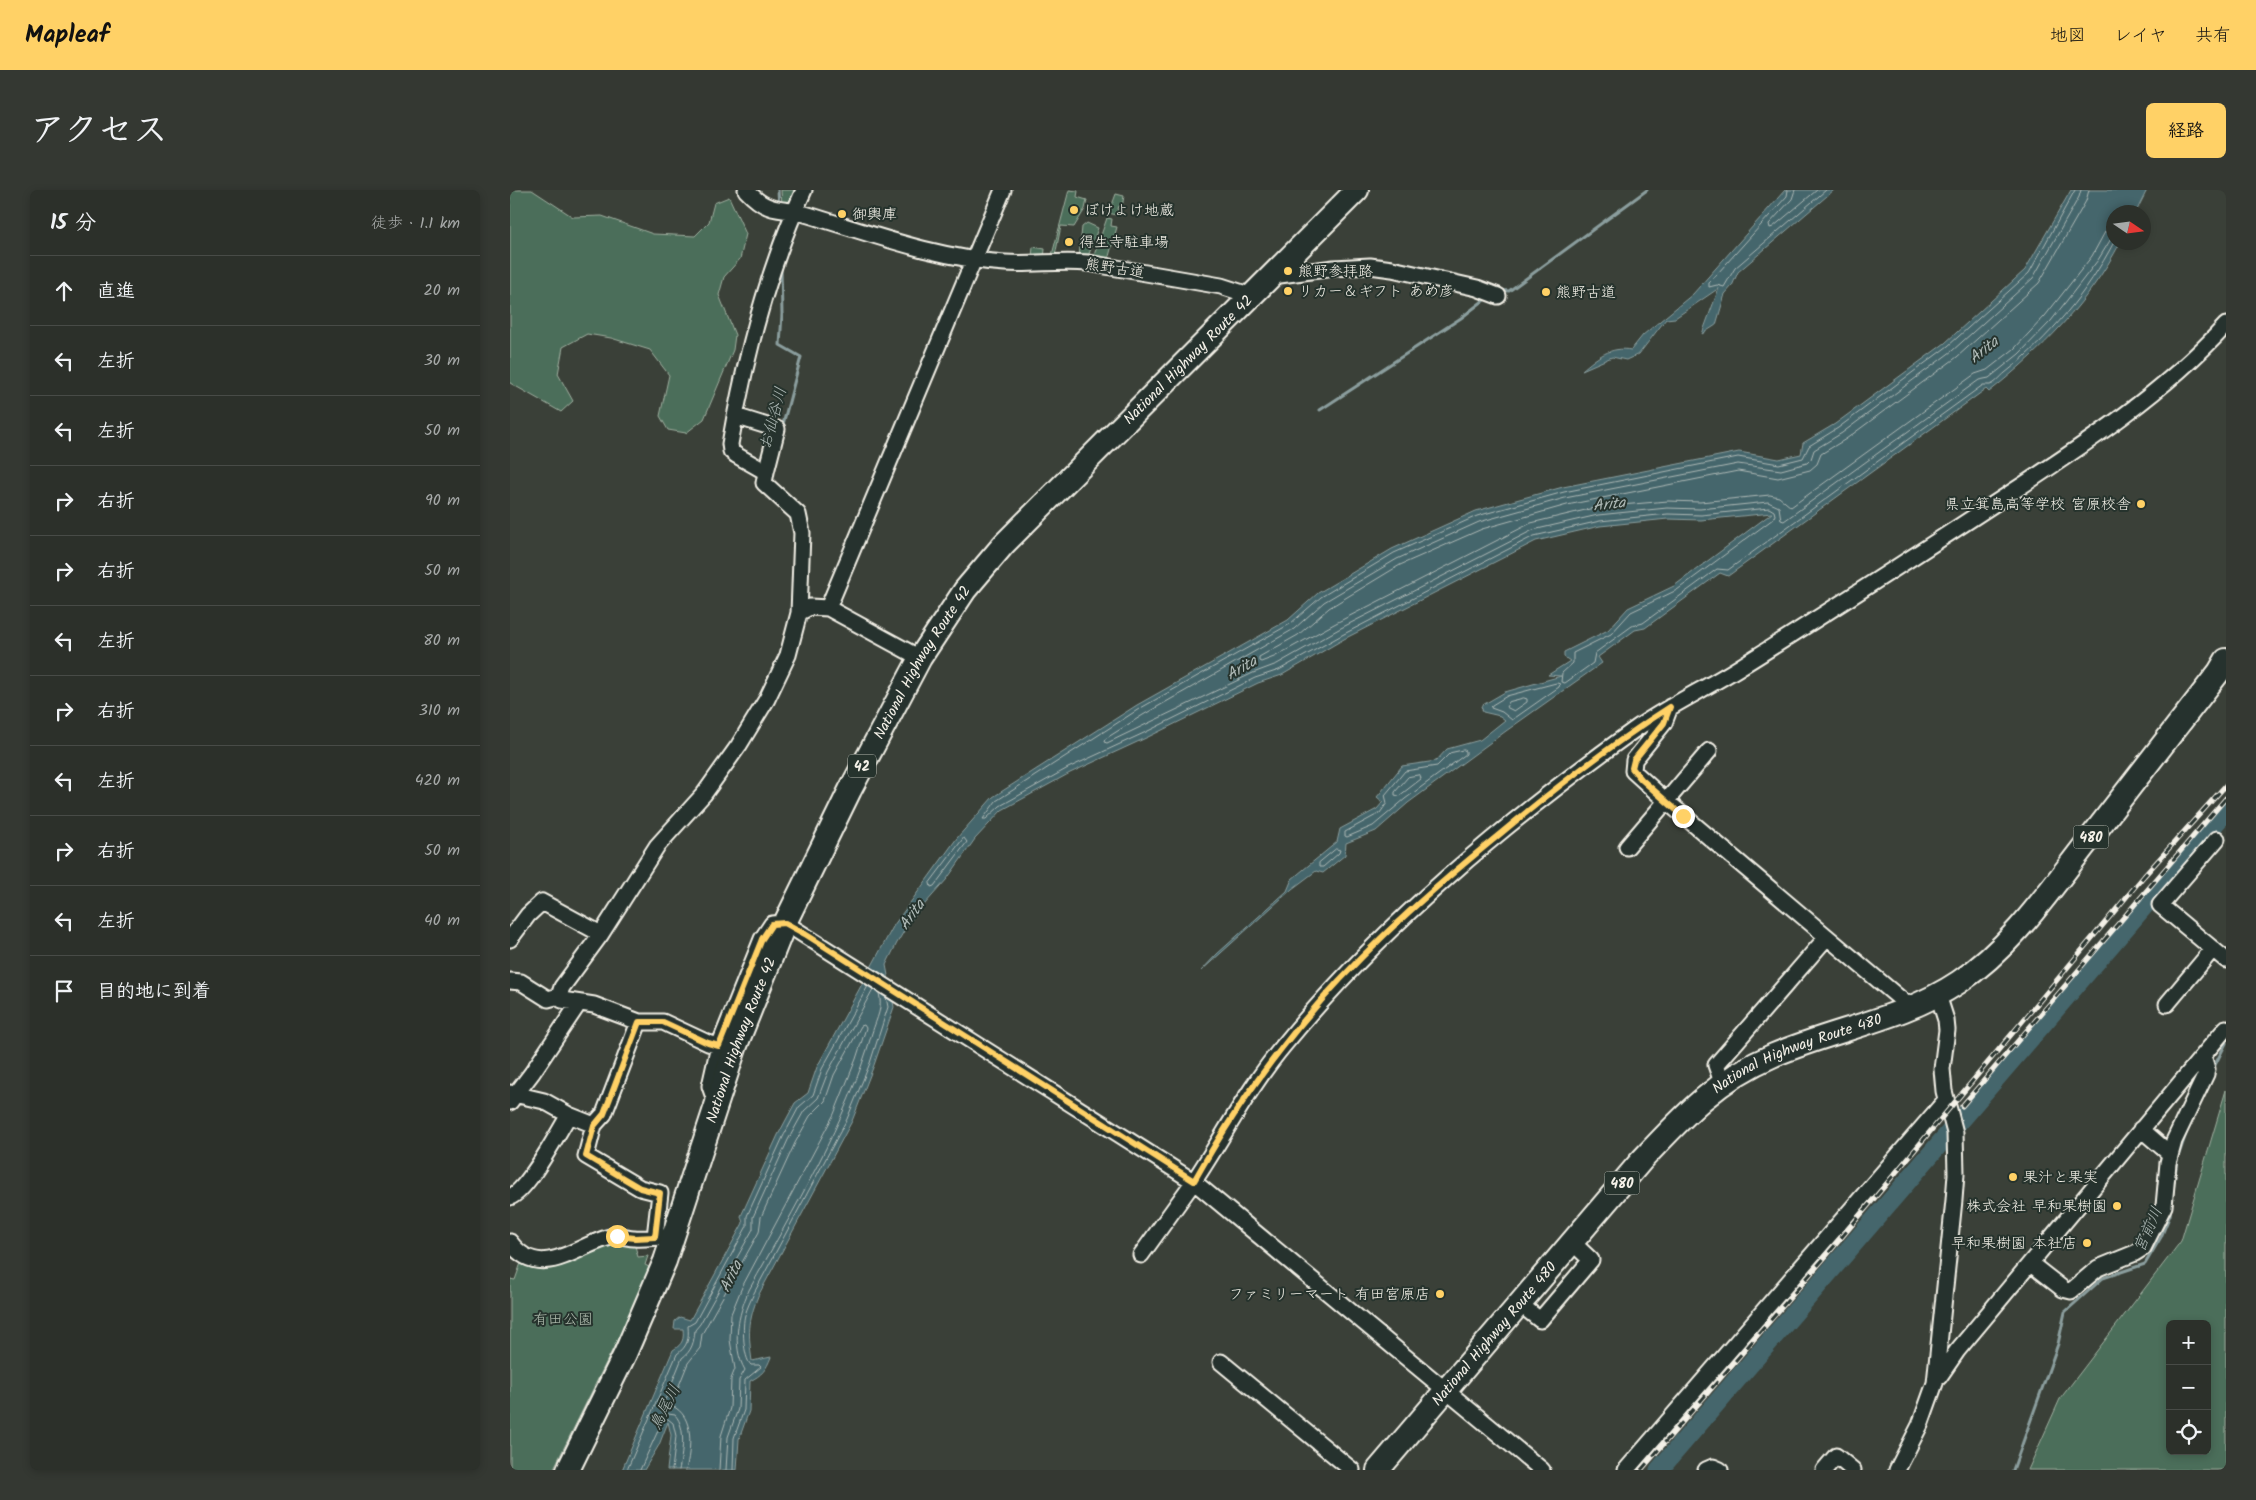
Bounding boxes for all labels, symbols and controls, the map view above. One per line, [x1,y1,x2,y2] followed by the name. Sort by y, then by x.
[25,16,109,55] text: Mapleaf
[2050,22,2086,51] text: 地図
[2114,22,2167,51] text: レイヤ
[2195,22,2231,51] text: 共有
[2146,103,2226,158] button: 経路
[30,104,168,160] text: アクセス
[1084,199,1174,223] place label: ぼけよけ地蔵
[852,203,897,227] place label: 御輿庫
[1068,204,1080,216] marker: ぼけよけ地蔵
[2106,205,2151,250] north arrow
[50,207,96,240] text: 15 分
[836,208,848,220] marker: 御輿庫
[371,211,460,236] text: 徒歩 · 1.1 km
[1079,231,1169,255] place label: 得生寺駐車場
[1063,236,1075,248] marker: 得生寺駐車場
[1083,252,1146,286] street label: 熊野古道
[1298,260,1373,284] place label: 熊野参拝路
[1282,265,1294,277] marker: 熊野参拝路
[50,277,78,305] icon: ahead
[97,277,135,307] text: 直進
[424,278,460,303] text: 20 m
[1298,280,1454,304] place label: リカー＆ギフト あめ彦
[1556,281,1616,305] place label: 熊野古道
[1282,285,1294,297] marker: リカー＆ギフト あめ彦
[1540,286,1552,298] marker: 熊野古道
[1118,290,1259,431] street label: National Highway Route 42
[1963,329,2006,370] water label: Arita
[50,347,78,375] icon: left
[97,347,135,377] text: 左折
[424,348,460,373] text: 30 m
[753,384,794,453] water label: お仙谷川
[50,417,78,445] icon: left
[97,417,135,447] text: 左折
[424,418,460,443] text: 50 m
[50,487,78,515] icon: right
[97,487,135,517] text: 右折
[425,488,460,513] text: 90 m
[1592,490,1628,519] water label: Arita
[1945,493,2131,517] place label: 県立箕島高等学校 宮原校舎
[2135,498,2147,510] marker: 県立箕島高等学校 宮原校舎
[50,557,78,585] icon: right
[97,557,135,587] text: 右折
[424,558,460,583] text: 50 m
[868,581,978,744] street label: National Highway Route 42
[50,627,78,655] icon: left
[97,627,135,657] text: 左折
[423,628,460,653] text: 80 m
[1221,649,1263,687] water label: Arita
[50,697,78,725] icon: right
[97,697,135,727] text: 右折
[419,698,460,723] text: 310 m
[848,754,876,778] road number: 42
[50,767,78,795] icon: left
[97,767,135,797] text: 左折
[415,768,460,793] text: 420 m
[1672,805,1695,828] route end
[2074,826,2108,849] road number: 480
[50,837,78,865] icon: right
[97,837,135,867] text: 右折
[424,838,460,863] text: 50 m
[893,893,933,935] water label: Arita
[50,907,78,935] icon: left
[97,907,135,937] text: 左折
[424,908,460,933] text: 40 m
[700,954,783,1127] street label: National Highway Route 42
[50,977,78,1005] icon: arrive
[97,977,211,1007] text: 目的地に到着
[1707,1008,1886,1101] street label: National Highway Route 480
[2023,1166,2098,1190] place label: 果汁と果実
[1604,1171,1640,1194] road number: 480
[2007,1171,2019,1183] marker: 果汁と果実
[1966,1195,2107,1219] place label: 株式会社 早和果樹園
[2111,1200,2123,1212] marker: 株式会社 早和果樹園
[2127,1203,2170,1257] water label: 宮前川
[606,1225,629,1248] route start
[1951,1232,2077,1256] place label: 早和果樹園 本社店
[2081,1237,2093,1249] marker: 早和果樹園 本社店
[713,1255,750,1297] water label: Arita
[1426,1256,1564,1412] street label: National Highway Route 480
[1229,1283,1430,1307] place label: ファミリーマート 有田宮原店
[1434,1288,1446,1300] marker: ファミリーマート 有田宮原店
[533,1308,593,1332] park label: 有田公園
[2166,1320,2211,1455] map controls
[2166,1320,2211,1365] button: +
[2166,1365,2211,1410] button: −
[643,1381,687,1435] water label: 鳥尾川
[2166,1410,2211,1455] button: locate

